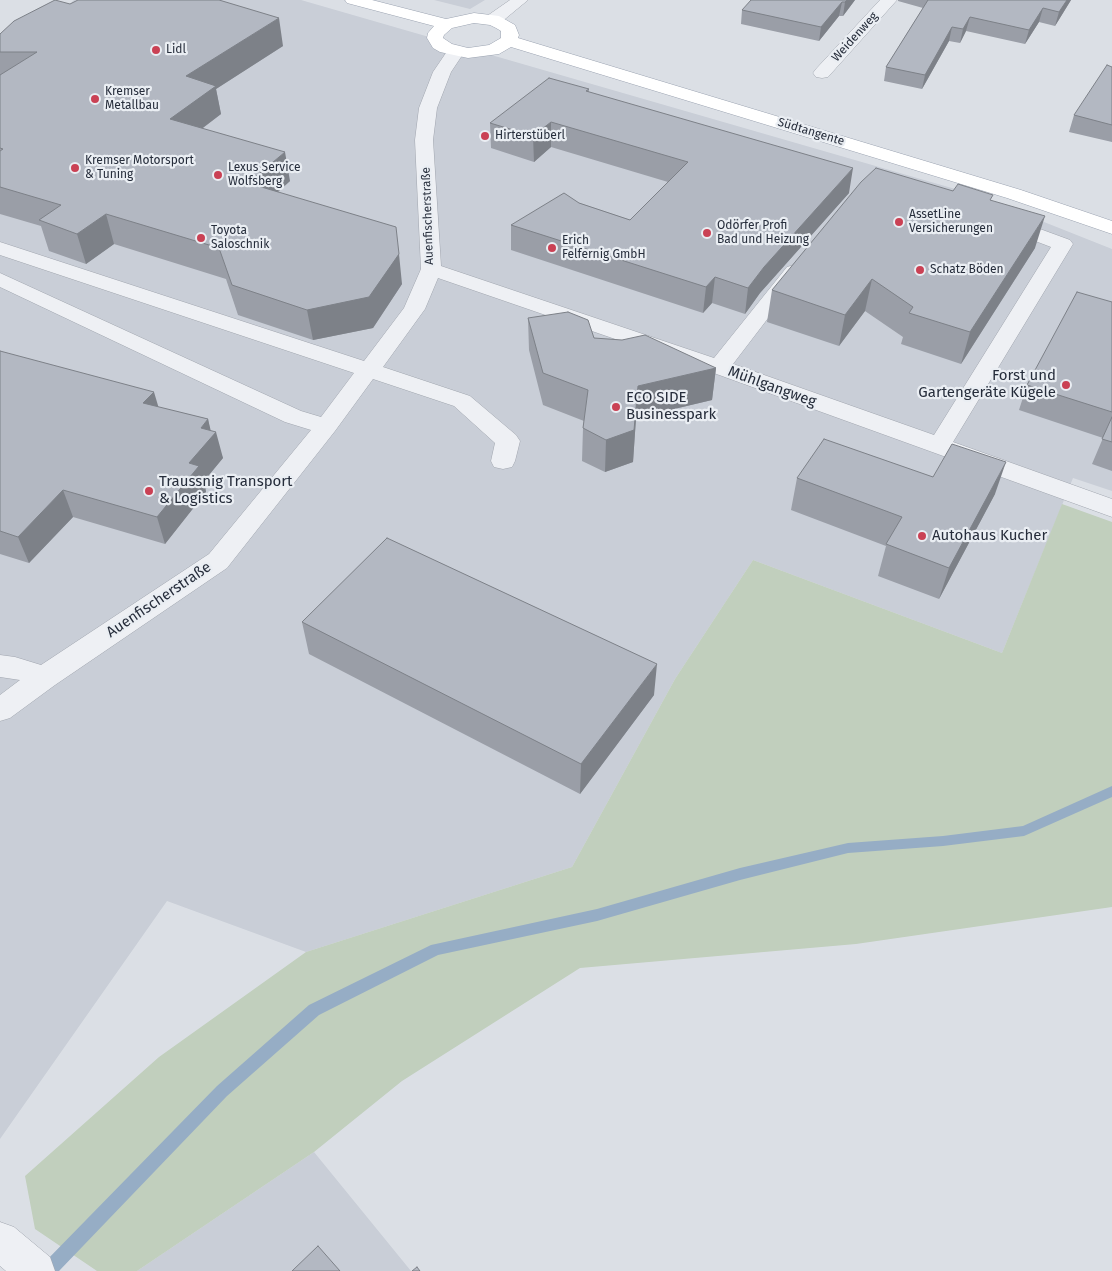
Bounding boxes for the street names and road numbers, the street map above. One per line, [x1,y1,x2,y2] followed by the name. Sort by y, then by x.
[829,9,881,65] street label: Weidenweg
[776,115,846,149] street label: Südtangente
[419,167,437,265] street label: Auenfischerstraße
[725,363,819,411] street label: Mühlgangweg
[103,558,215,642] street label: Auenfischerstraße

